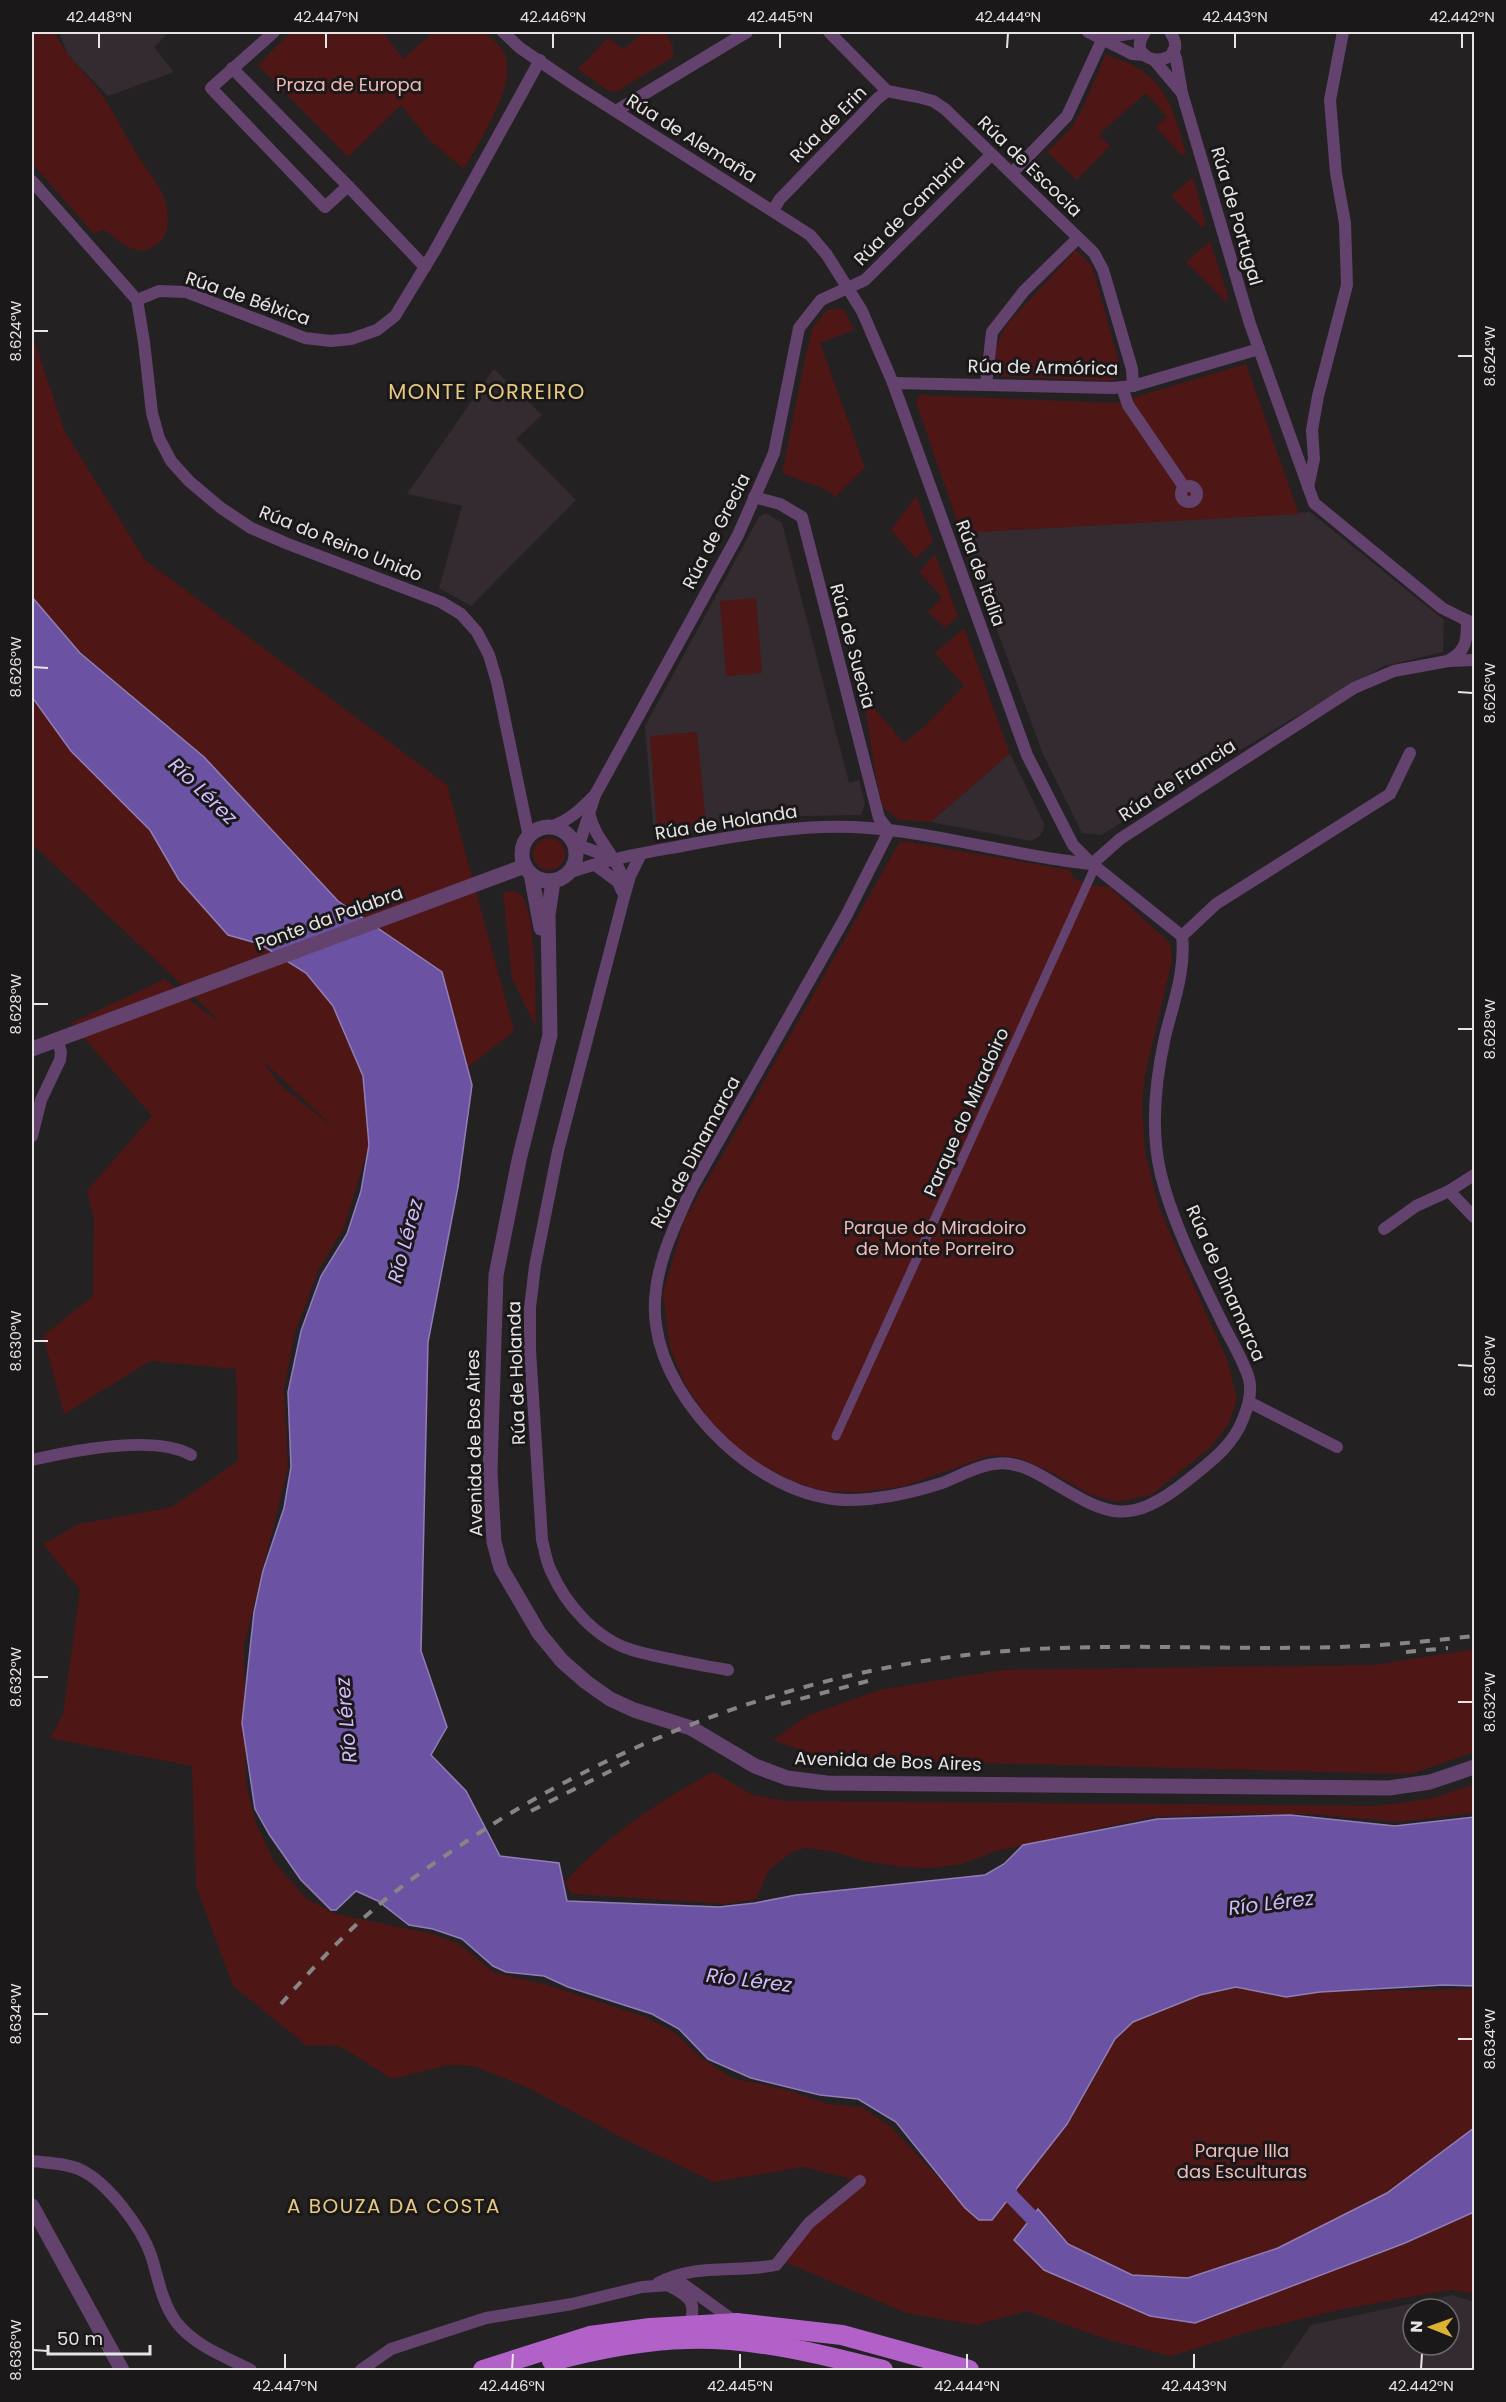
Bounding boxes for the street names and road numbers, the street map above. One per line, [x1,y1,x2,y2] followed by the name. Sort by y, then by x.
[784,80,872,168] street label: Rúa de Erin
[622,88,762,188] street label: Rúa de Alemaña
[972,110,1088,222] street label: Rúa de Escocia
[1205,144,1269,288] street label: Rúa de Portugal
[848,149,970,271] street label: Rúa de Cambria
[182,265,314,331] street label: Rúa de Bélxica
[967,353,1119,381] street label: Rúa de Armórica
[676,469,756,593] street label: Rúa de Grecia
[256,499,426,587] street label: Rúa do Reino Unido
[950,516,1012,630] street label: Rúa de Italia
[824,581,882,711] street label: Rúa de Suecia
[1114,733,1240,827] street label: Rúa de Francia
[653,798,799,846] street label: Rúa de Holanda
[252,880,406,956] street label: Ponte da Palabra
[917,1024,1015,1200] street label: Parque do Miradoiro
[644,1072,746,1232] street label: Rúa de Dinamarca
[1180,1201,1272,1365] street label: Rúa de Dinamarca
[501,1301,531,1445] street label: Rúa de Holanda
[460,1349,488,1537] street label: Avenida de Bos Aires
[794,1745,982,1777] street label: Avenida de Bos Aires

